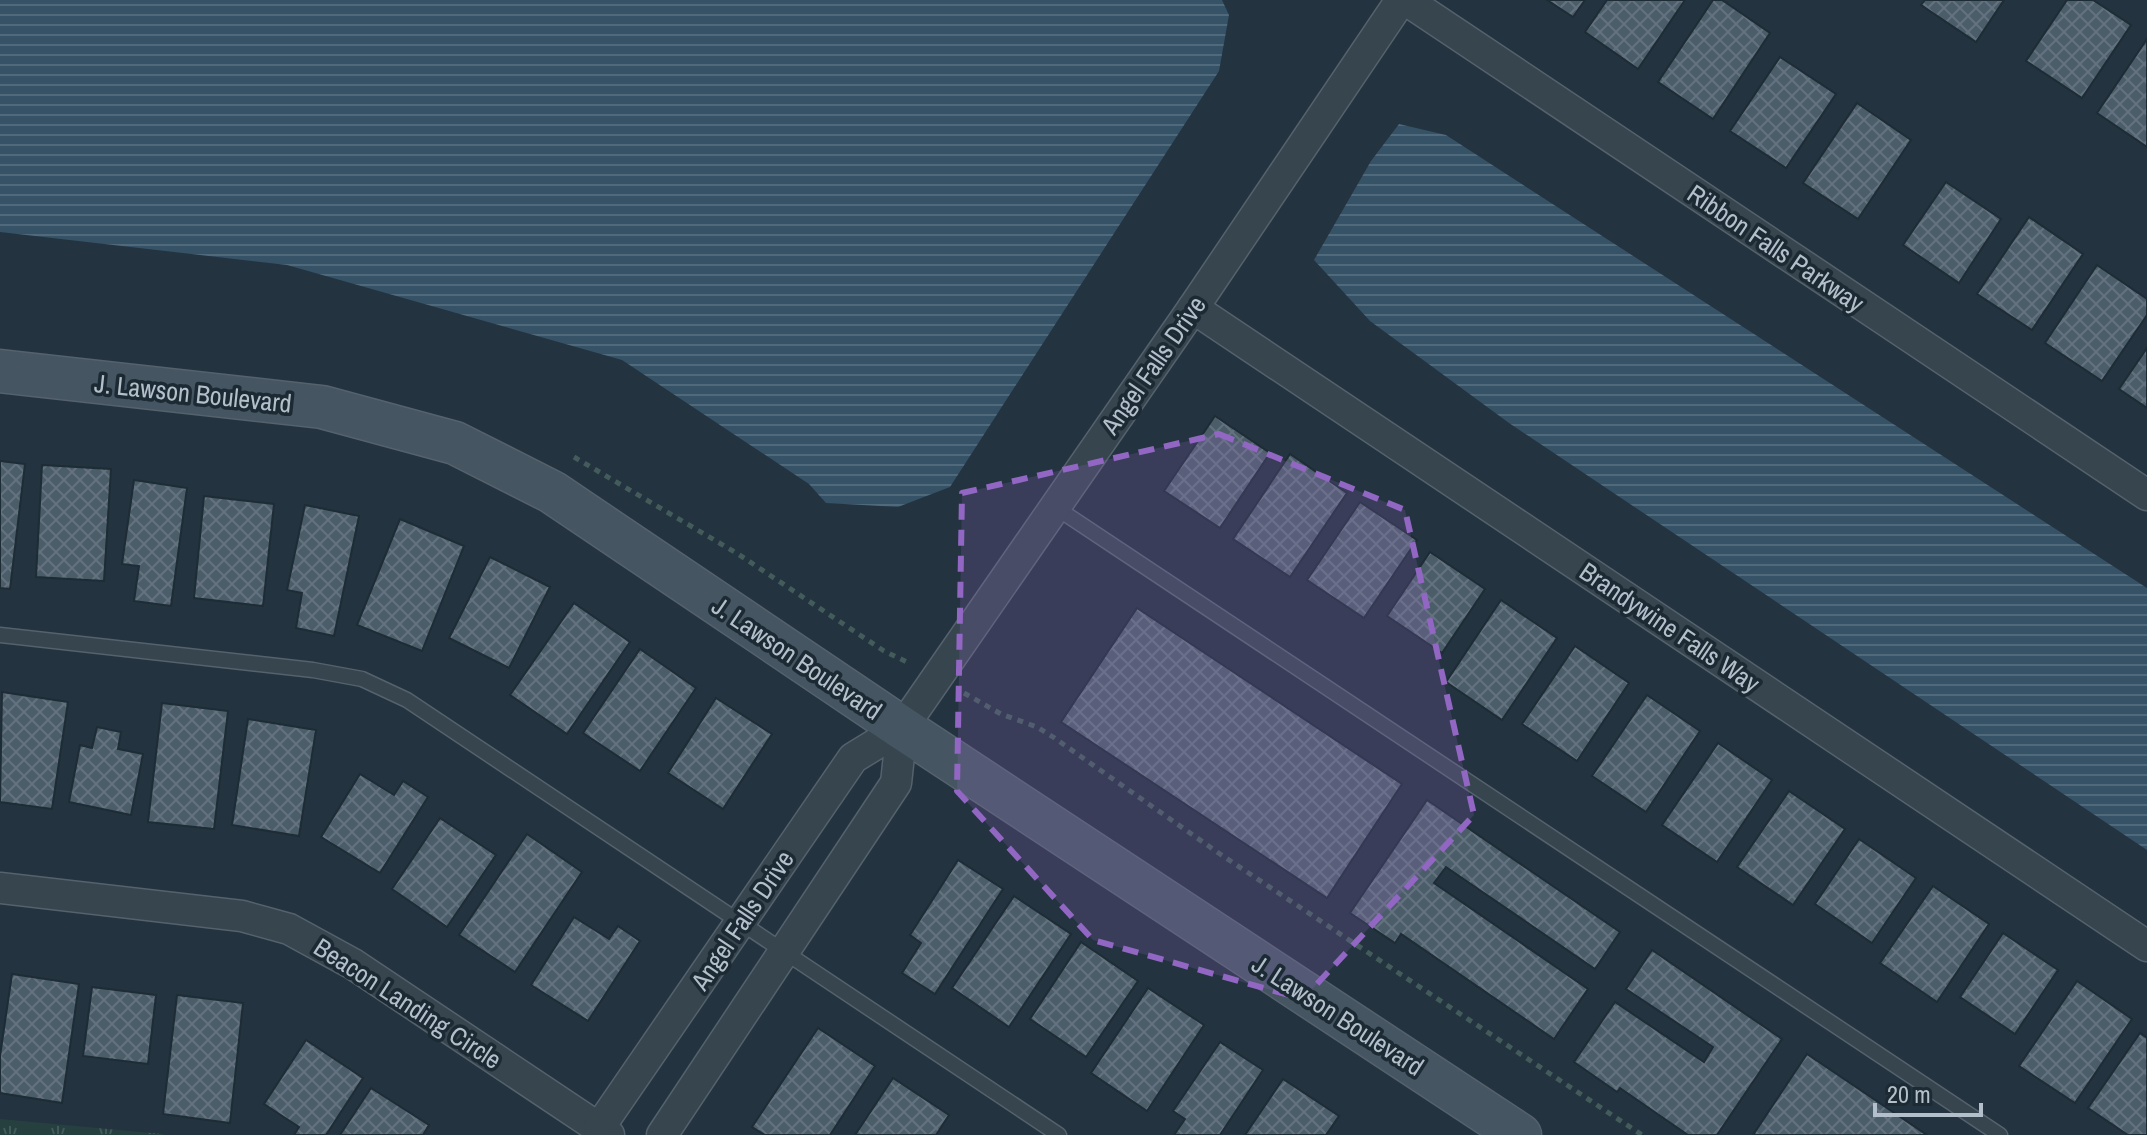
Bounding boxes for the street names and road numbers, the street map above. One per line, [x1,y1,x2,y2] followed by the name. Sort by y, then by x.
[1681,176,1872,320] street label: Ribbon Falls Parkway
[1092,289,1214,442] street label: Angel Falls Drive
[93,365,293,421] street label: J. Lawson Boulevard
[1573,554,1767,700] street label: Brandywine Falls Way
[705,588,889,728] street label: J. Lawson Boulevard
[682,843,802,997] street label: Angel Falls Drive
[308,929,508,1077] street label: Beacon Landing Circle
[1245,946,1431,1084] street label: J. Lawson Boulevard

